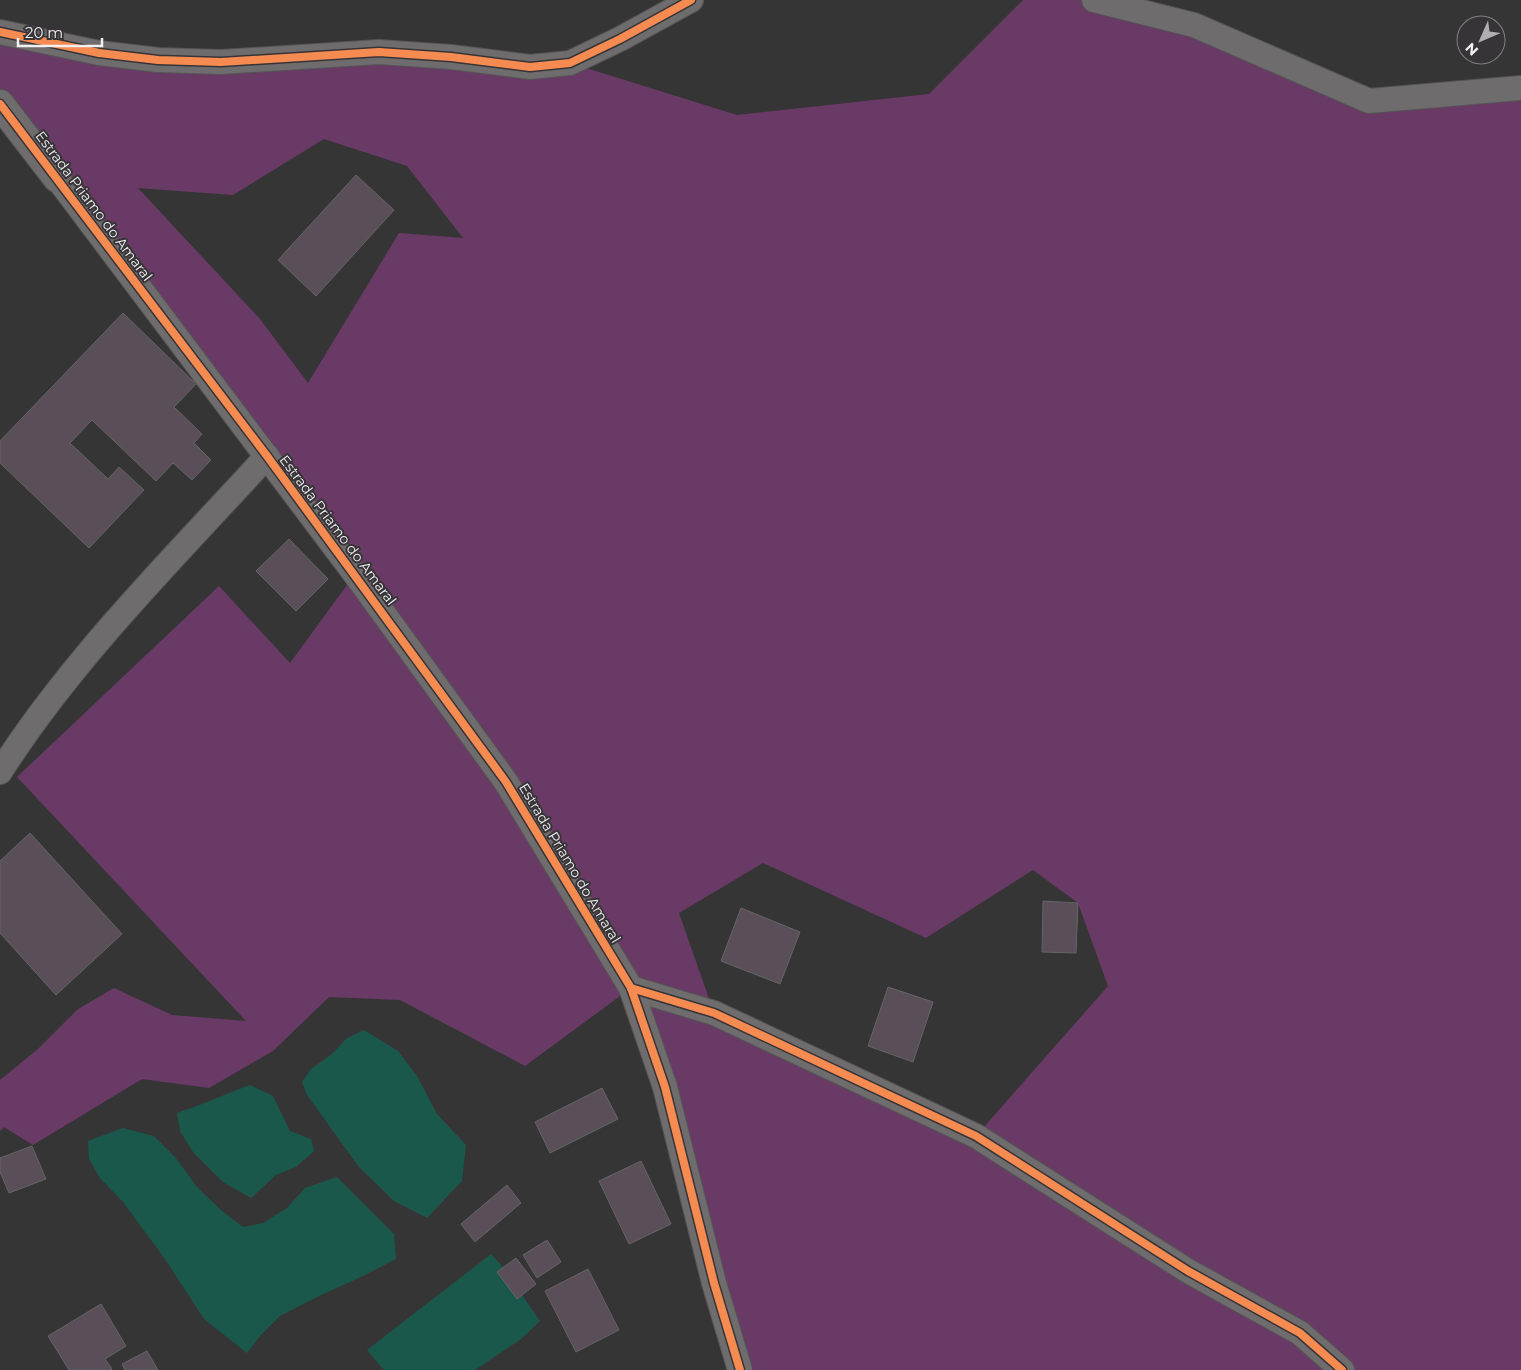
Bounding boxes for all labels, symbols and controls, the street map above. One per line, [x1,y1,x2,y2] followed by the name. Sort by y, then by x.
[18,15,101,47] scale bar
[1456,15,1506,65] north arrow
[25,23,63,42] text: 20 m
[1461,39,1482,60] text: N
[32,127,156,285] street label: Estrada Priamo do Amaral
[276,451,400,609] street label: Estrada Priamo do Amaral
[515,780,625,946] street label: Estrada Priamo do Amaral

